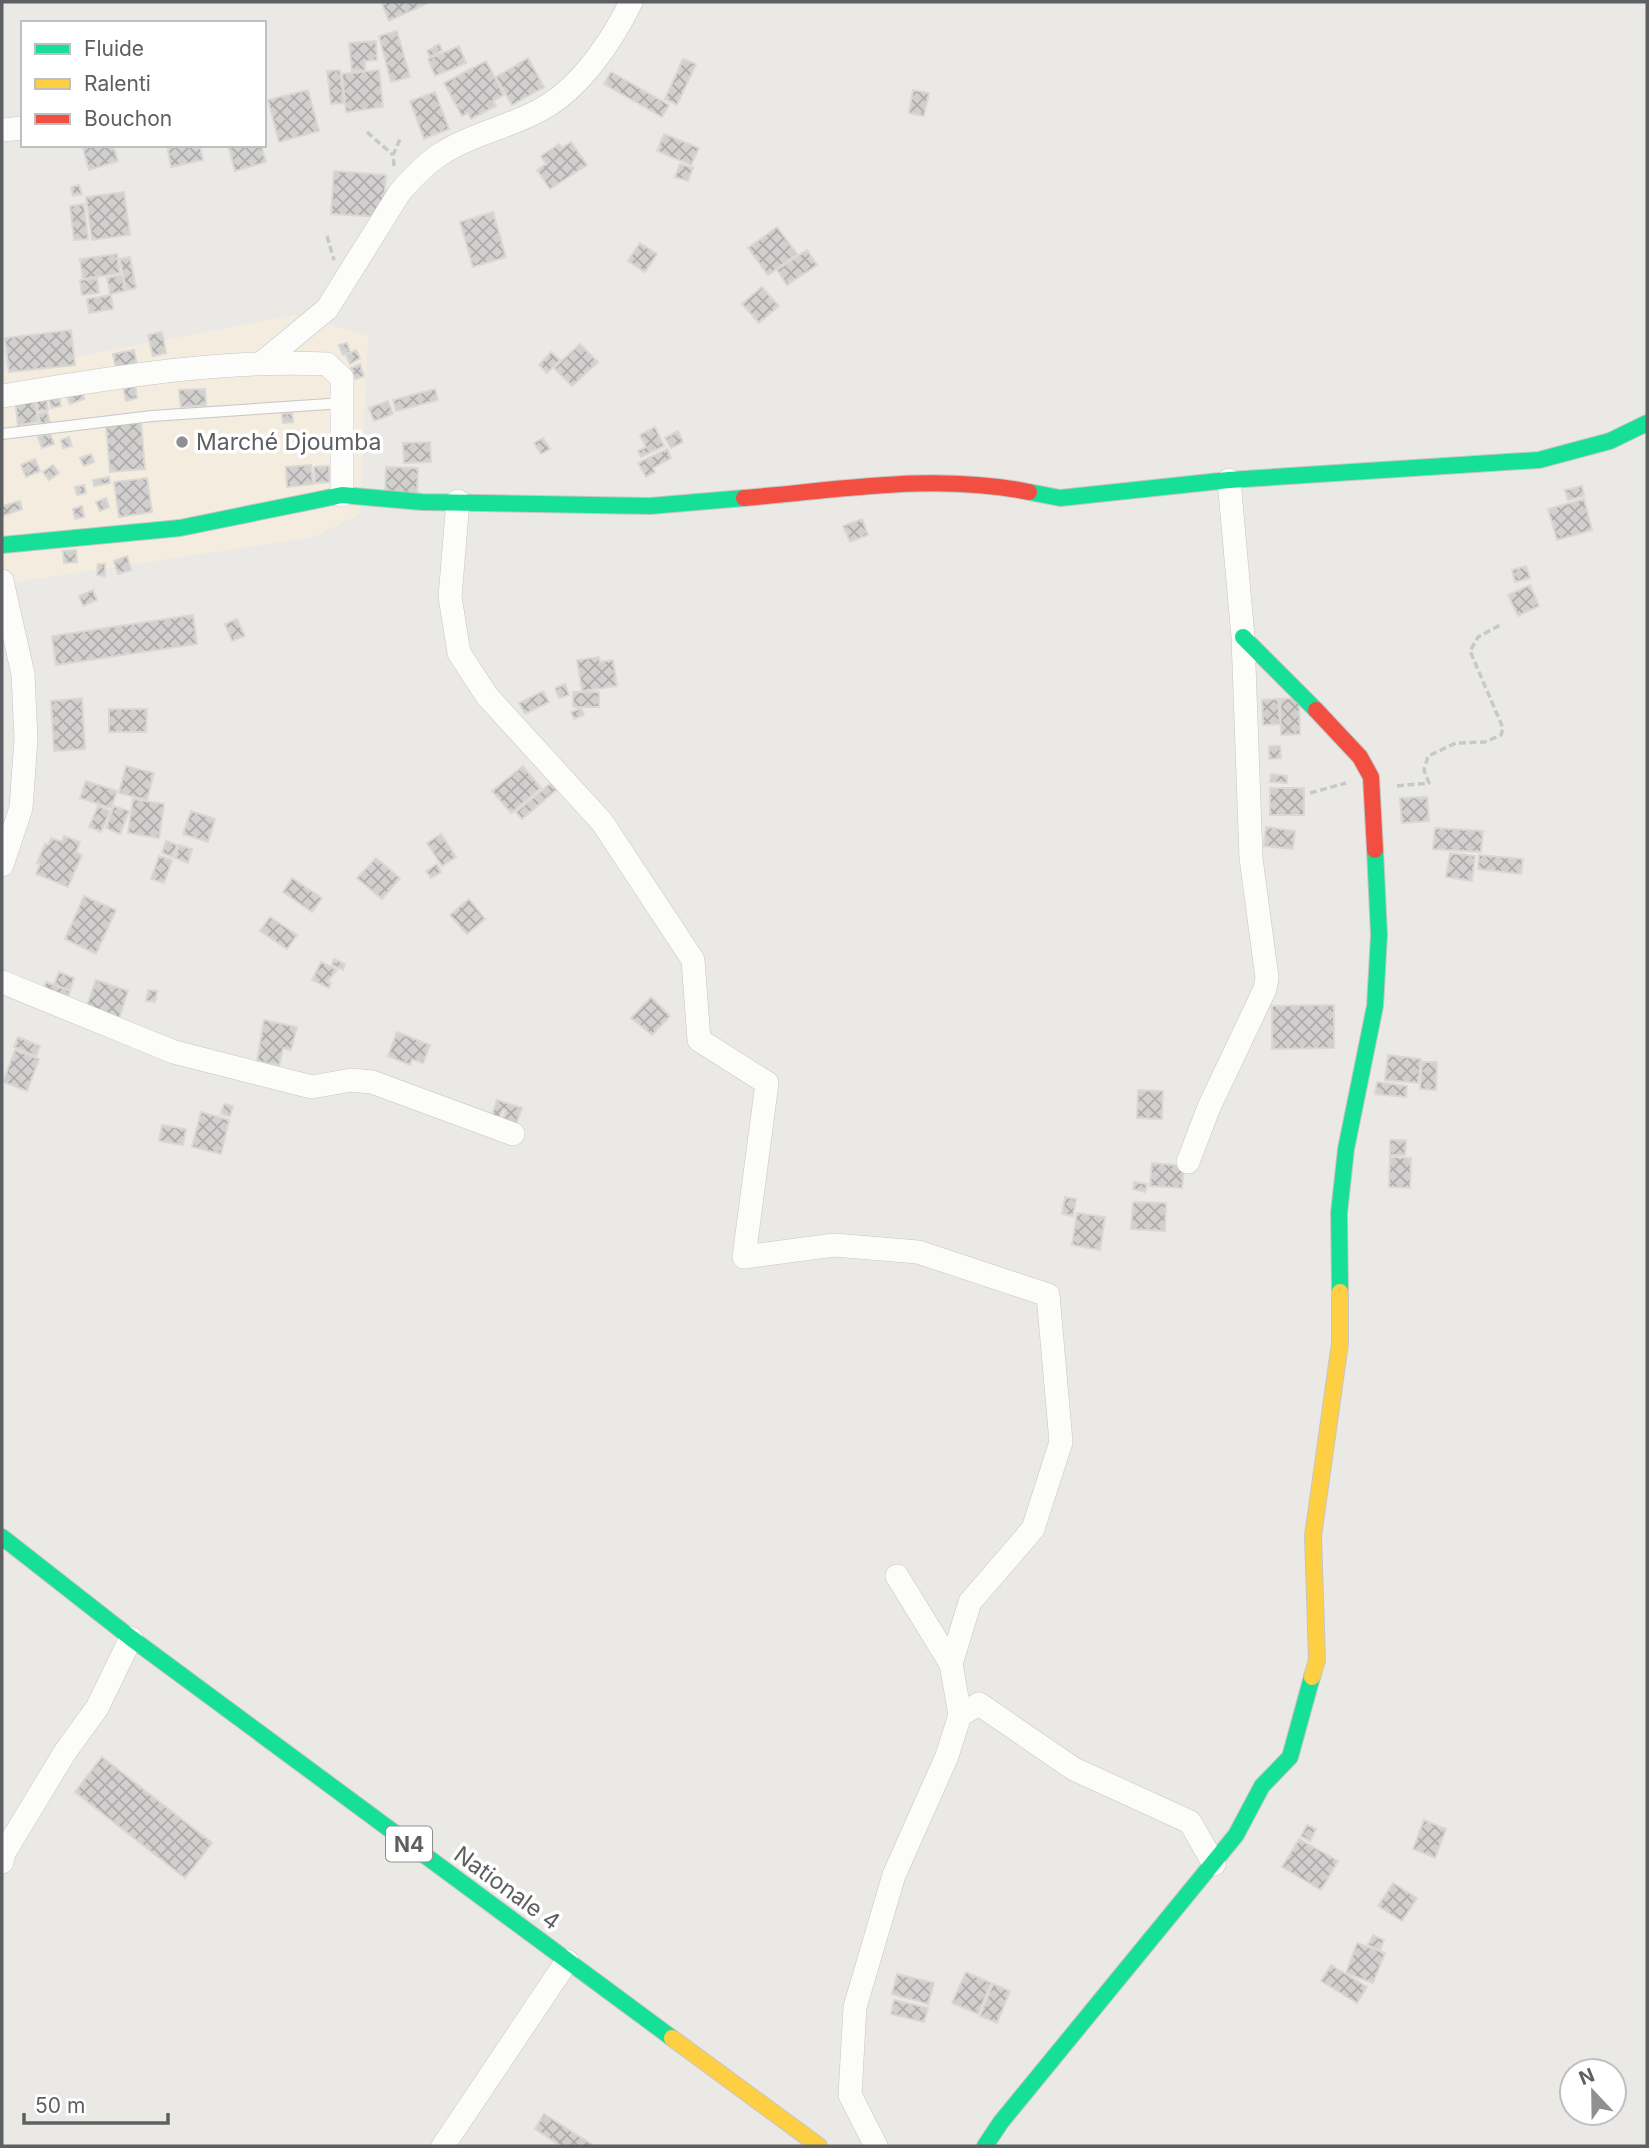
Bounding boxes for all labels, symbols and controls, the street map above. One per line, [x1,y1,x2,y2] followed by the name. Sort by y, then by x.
[21,21,266,147] legend
[84,36,144,61] text: Fluide
[84,71,151,96] text: Ralenti
[84,106,172,131] text: Bouchon
[196,428,382,456] place label: Marché Djoumba
[174,434,190,450] marker: Marché Djoumba
[386,1826,432,1862] road number: N4
[449,1840,565,1936] street label: Nationale 4
[1558,2057,1628,2127] north arrow
[1576,2063,1598,2090] text: N
[24,2082,168,2126] scale bar
[35,2093,85,2118] text: 50 m

